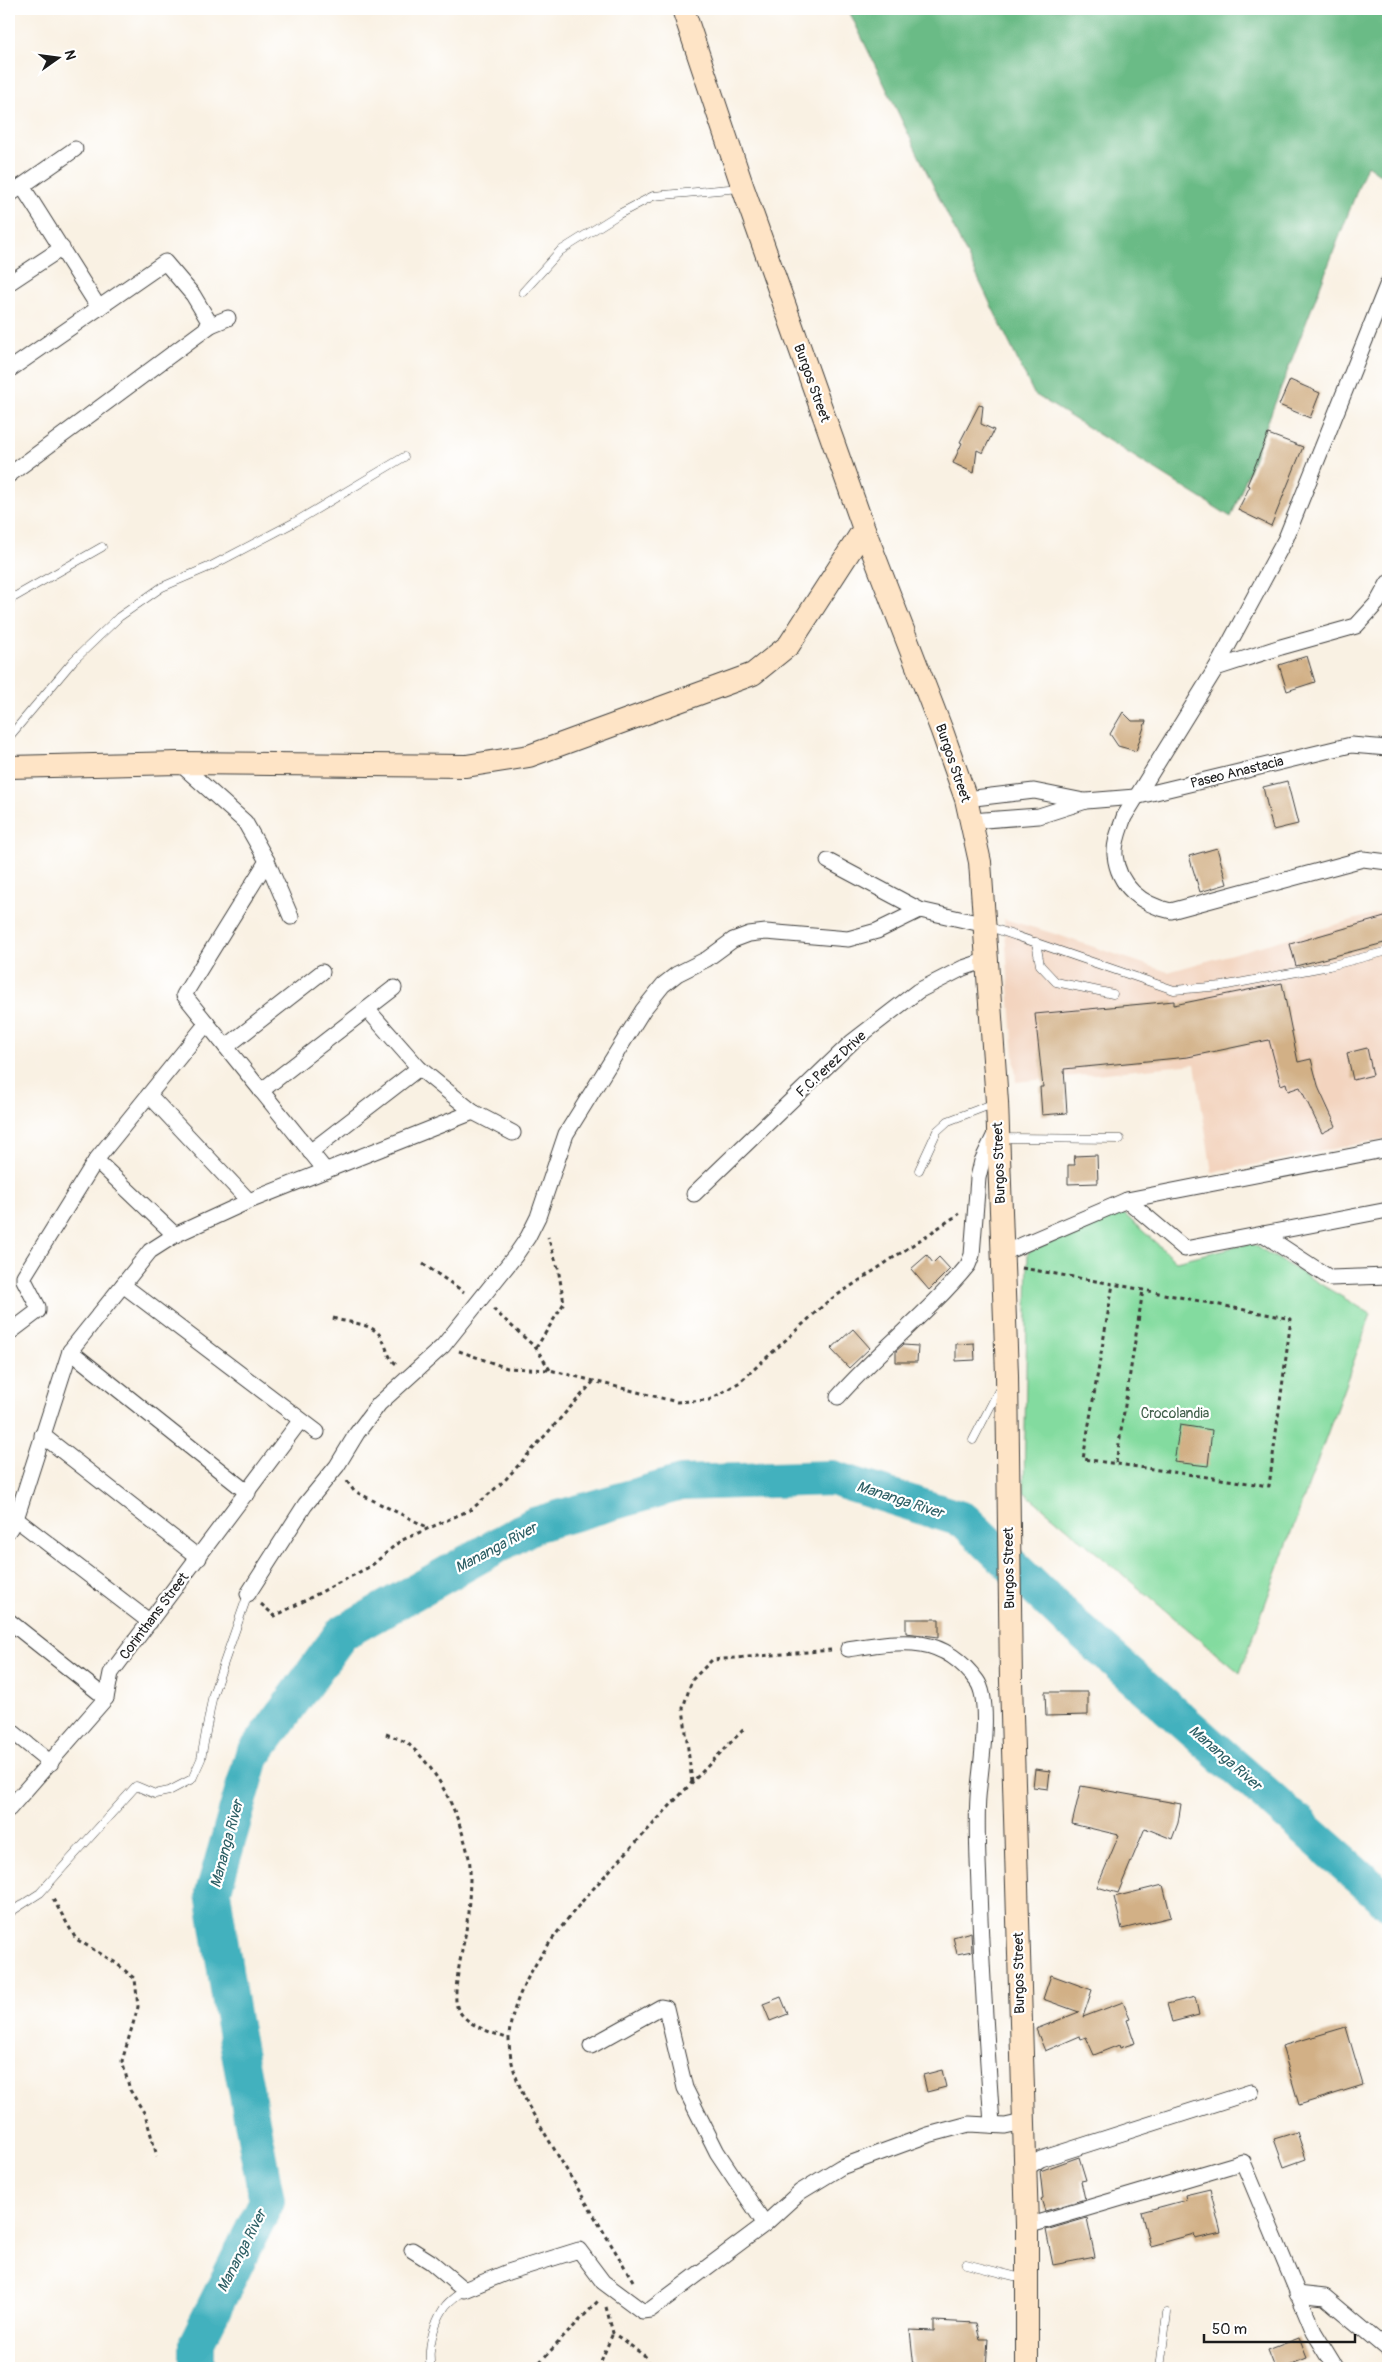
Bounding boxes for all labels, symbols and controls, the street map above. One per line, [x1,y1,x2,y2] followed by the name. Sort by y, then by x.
[32,32,82,82] north arrow
[61,48,80,62] text: N
[790,342,834,425] street label: Burgos Street
[932,722,974,805] street label: Burgos Street
[1189,752,1285,792] street label: Paseo Anastacia
[793,1027,870,1101] street label: F.C.Perez Drive
[989,1121,1009,1204] street label: Burgos Street
[1141,1405,1209,1422] park label: Crocolandia
[854,1477,947,1523] water label: Mananga River
[452,1518,542,1577] water label: Mananga River
[1000,1527,1018,1609] street label: Burgos Street
[116,1569,192,1663] street label: Corinthans Street
[1185,1721,1266,1796] water label: Mananga River
[206,1797,248,1890] water label: Mananga River
[1010,1932,1028,2014] street label: Burgos Street
[213,2205,272,2295] water label: Mananga River
[1204,2312,1356,2344] scale bar
[1212,2320,1247,2339] text: 50 m

